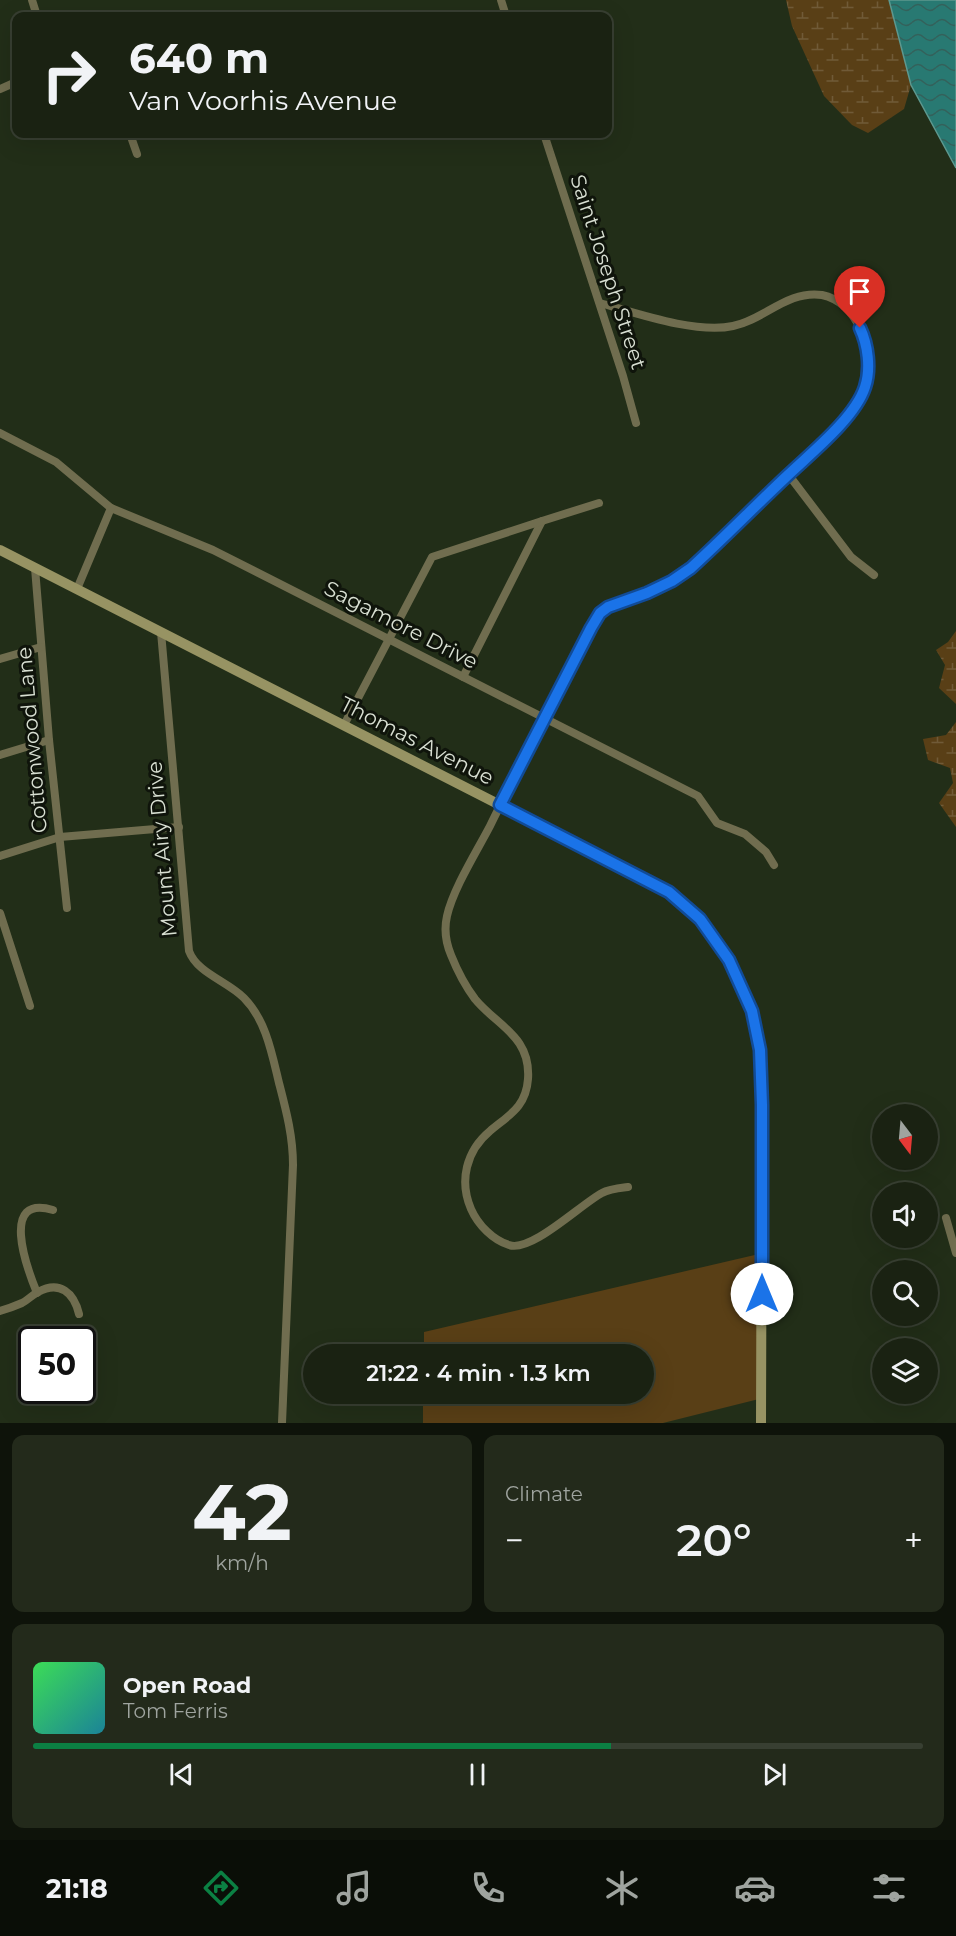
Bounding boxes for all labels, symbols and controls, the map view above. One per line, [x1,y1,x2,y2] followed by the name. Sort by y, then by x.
[129,32,269,84] text: 640 m
[30,36,108,114] icon: right
[129,84,397,117] text: Van Voorhis Avenue
[565,171,652,372] street label: Saint Joseph Street
[834,266,885,328] pin
[843,275,876,308] icon: arrive
[320,575,482,674] street label: Sagamore Drive
[11,646,52,834] street label: Cottonwood Lane
[336,691,498,790] street label: Thomas Avenue
[141,760,182,938] street label: Mount Airy Drive
[872,1104,938,1170] north arrow
[872,1104,938,1404] map controls
[872,1182,938,1248] button: sound
[872,1260,938,1326] button: search
[730,1262,794,1326] position arrow
[18,1326,96,1404] speed limit sign: 50
[872,1338,938,1404] button: layers
[366,1360,591,1387] text: 21:22 · 4 min · 1.3 km
[192,1464,292,1560] text: 42
[505,1482,583,1506] text: Climate
[676,1512,752,1567] text: 20°
[505,1520,524,1560] text: −
[904,1520,923,1560] text: +
[215,1551,269,1575] text: km/h
[123,1672,251,1699] text: Open Road
[123,1699,228,1723] text: Tom Ferris
[165,1758,198,1791] icon: previous
[461,1758,494,1791] icon: pause
[758,1758,791,1791] icon: next
[200,1867,242,1909] icon: directions
[333,1867,375,1909] icon: music
[467,1867,509,1909] icon: phone
[601,1867,643,1909] icon: climate
[734,1867,776,1909] icon: car
[868,1867,910,1909] icon: filters
[46,1872,108,1905] text: 21:18

